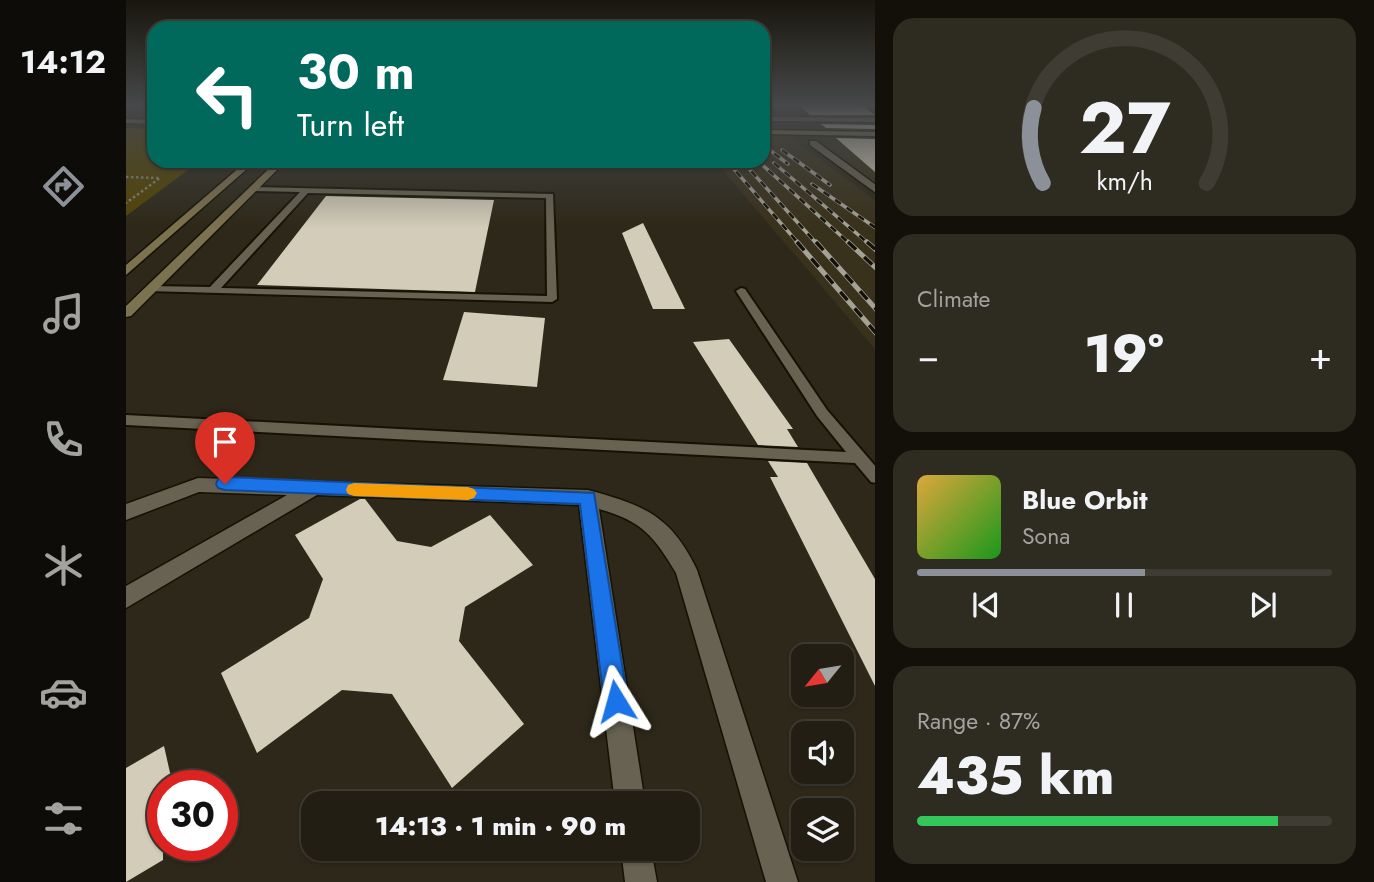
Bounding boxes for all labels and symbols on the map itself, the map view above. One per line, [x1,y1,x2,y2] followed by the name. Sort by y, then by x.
[195,412,255,484] pin
[791,644,854,707] north arrow
[579,664,653,738] position arrow
[147,770,238,861] speed limit sign: 30

